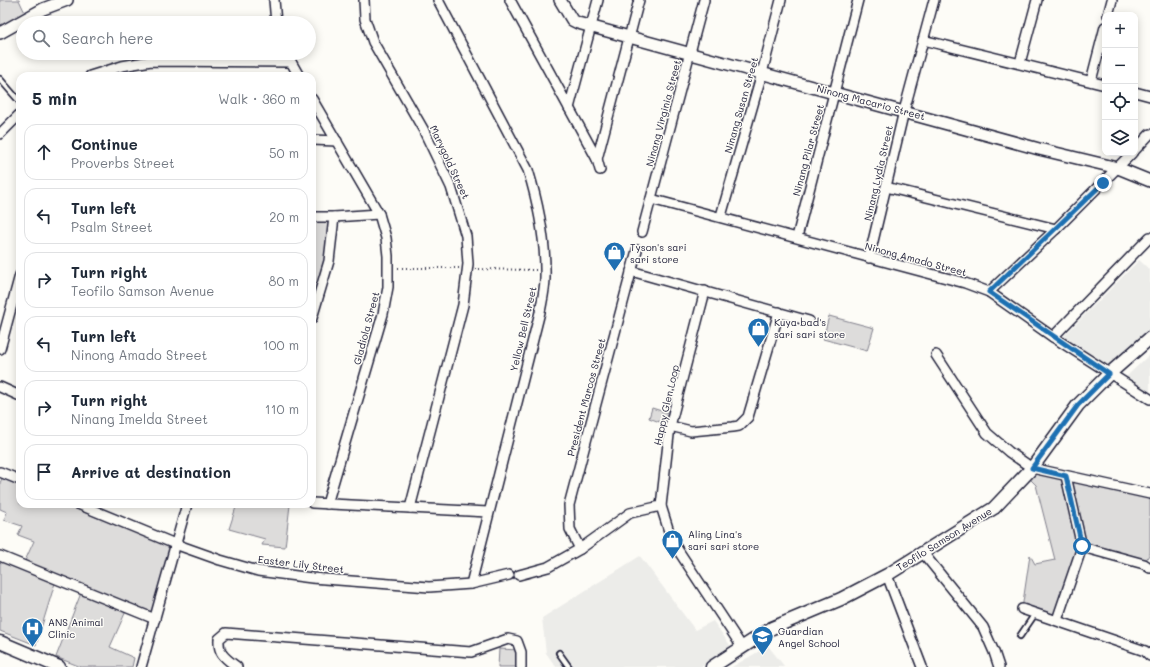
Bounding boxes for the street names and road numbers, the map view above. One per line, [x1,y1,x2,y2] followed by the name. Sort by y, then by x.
[721,55,761,155] street label: Ninang Susan Street
[642,58,684,168] street label: Ninang Virginia Street
[815,81,927,123] street label: Ninong Macario Street
[789,102,827,198] street label: Ninang Pilar Street
[427,123,473,201] street label: Marygold Street
[860,124,896,222] street label: Ninang Lydia Street
[864,239,968,279] street label: Ninong Amado Street
[506,285,540,373] street label: Yellow Bell Street
[350,290,382,366] street label: Gladiola Street
[563,336,609,458] street label: President Marcos Street
[650,363,682,447] street label: Happy Glen Loop
[894,504,994,574] street label: Teofilo Samson Avenue
[257,552,345,576] street label: Easter Lily Street

